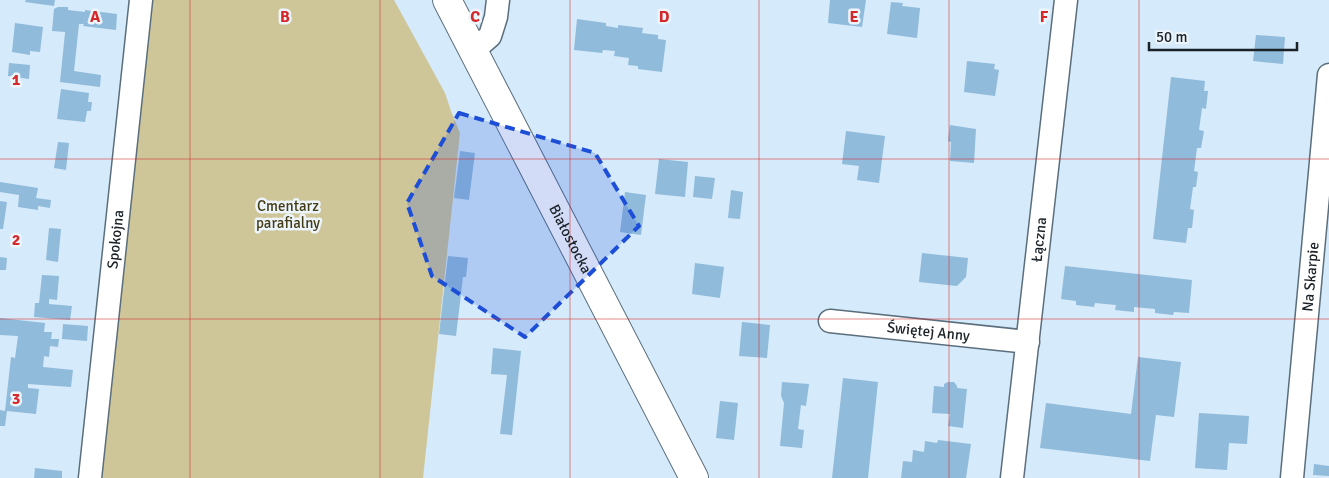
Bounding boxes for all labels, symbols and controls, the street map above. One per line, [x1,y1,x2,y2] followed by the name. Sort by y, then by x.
[90,7,101,27] text: A
[280,7,290,27] text: B
[470,7,480,27] text: C
[659,7,670,27] text: D
[849,7,859,27] text: E
[1040,7,1049,27] text: F
[1149,20,1296,52] scale bar
[1156,28,1187,46] text: 50 m
[12,70,21,90] text: 1
[256,197,320,232] park label: Cmentarz parafialny
[545,201,596,277] street label: Białostocka
[103,209,128,270] street label: Spokojna
[1027,216,1050,263] street label: Łączna
[12,230,20,250] text: 2
[1298,241,1323,312] street label: Na Skarpie
[886,317,971,345] street label: Świętej Anny
[12,389,20,409] text: 3

